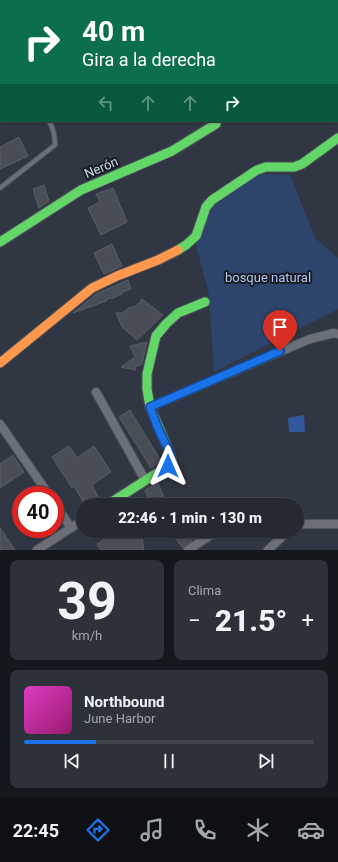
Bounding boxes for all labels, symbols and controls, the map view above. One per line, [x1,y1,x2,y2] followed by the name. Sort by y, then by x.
[82,15,145,48] text: 40 m
[16,16,68,68] icon: right
[82,49,216,70] text: Gira a la derecha
[95,92,117,114] icon: left
[137,92,159,114] icon: ahead
[179,92,201,114] icon: ahead
[221,92,243,114] icon: right
[82,154,120,181] street label: Nerón
[225,270,311,285] park label: bosque natural
[263,310,297,351] pin
[269,316,291,338] icon: arrive
[147,445,189,487] position arrow
[12,486,64,538] speed limit sign: 40
[118,509,262,527] text: 22:46 · 1 min · 130 m
[57,571,117,632] text: 39
[188,583,221,598] text: Clima
[215,603,287,638] text: 21.5°
[188,608,201,633] text: −
[302,608,314,633] text: +
[72,628,102,643] text: km/h
[84,693,165,711] text: Northbound
[84,711,156,726] text: June Harbor
[61,750,83,772] icon: previous
[158,750,180,772] icon: pause
[255,750,277,772] icon: next
[84,816,112,844] icon: directions
[138,816,166,844] icon: music
[191,816,219,844] icon: phone
[244,816,272,844] icon: climate
[297,816,325,844] icon: car
[13,820,59,841] text: 22:45

